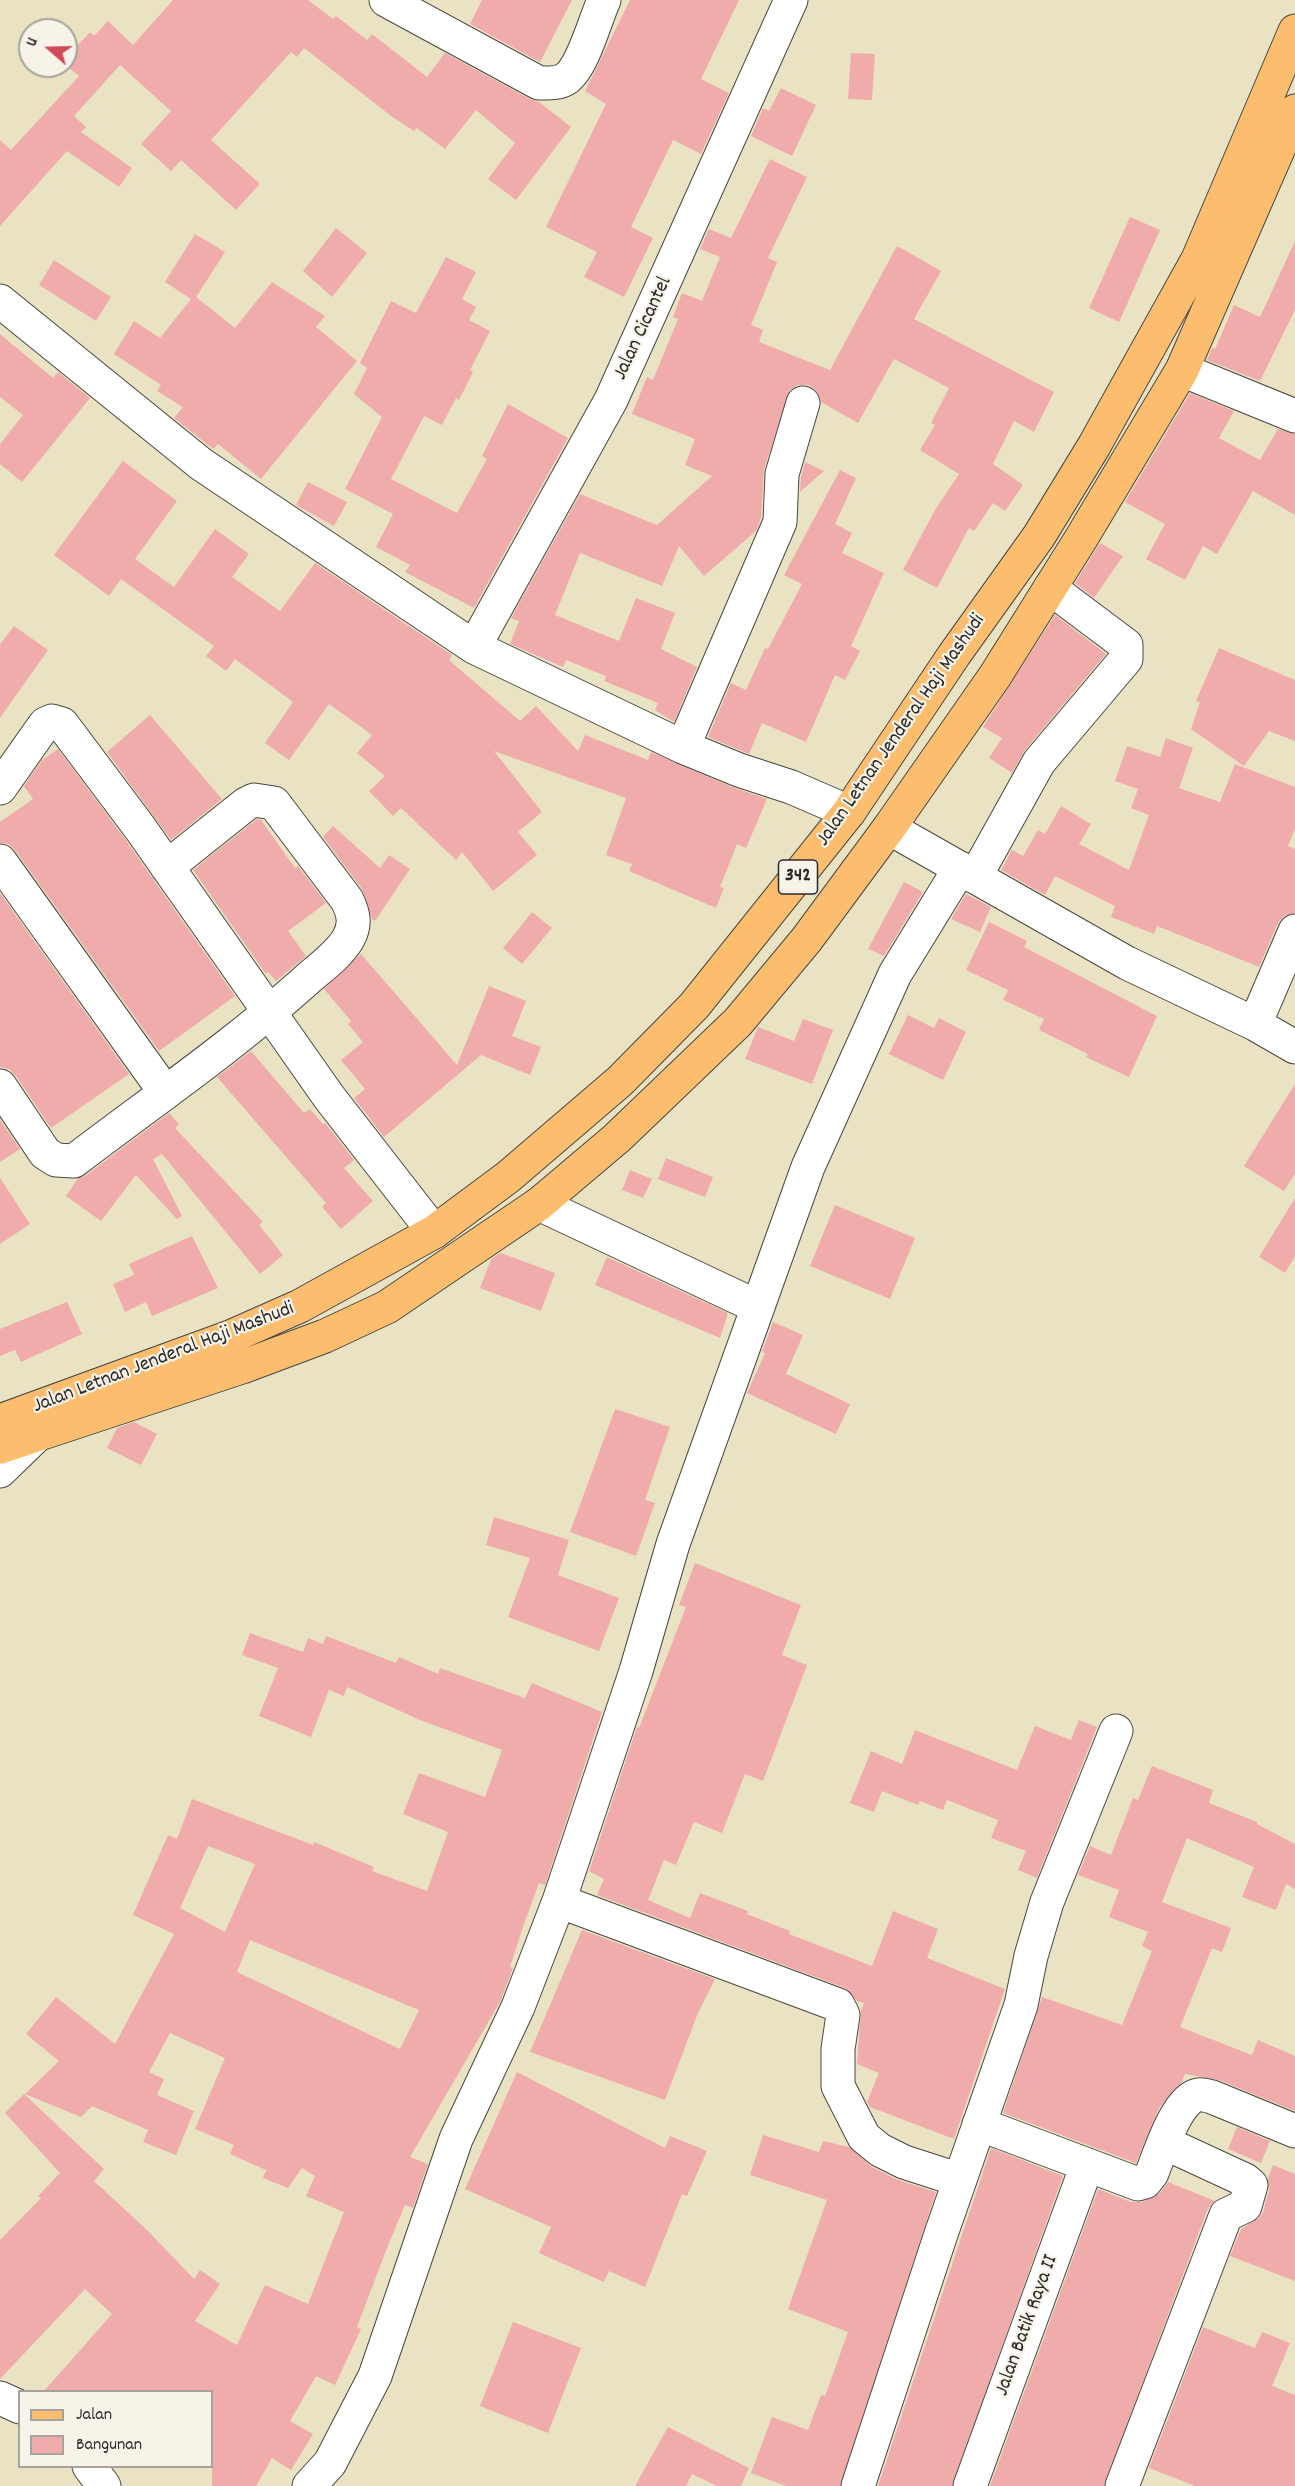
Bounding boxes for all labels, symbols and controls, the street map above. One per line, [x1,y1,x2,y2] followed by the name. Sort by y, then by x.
[18,18,78,78] north arrow
[20,35,45,50] text: U
[609,273,679,385] street label: Jalan Cicantel
[812,610,992,852] street label: Jalan Letnan Jenderal Haji Mashudi
[778,860,818,894] road number: 342
[30,1297,298,1421] street label: Jalan Letnan Jenderal Haji Mashudi
[991,2252,1065,2400] street label: Jalan Batik Raya II
[18,2390,213,2468] legend
[76,2403,112,2428] text: Jalan
[76,2433,142,2458] text: Bangunan

